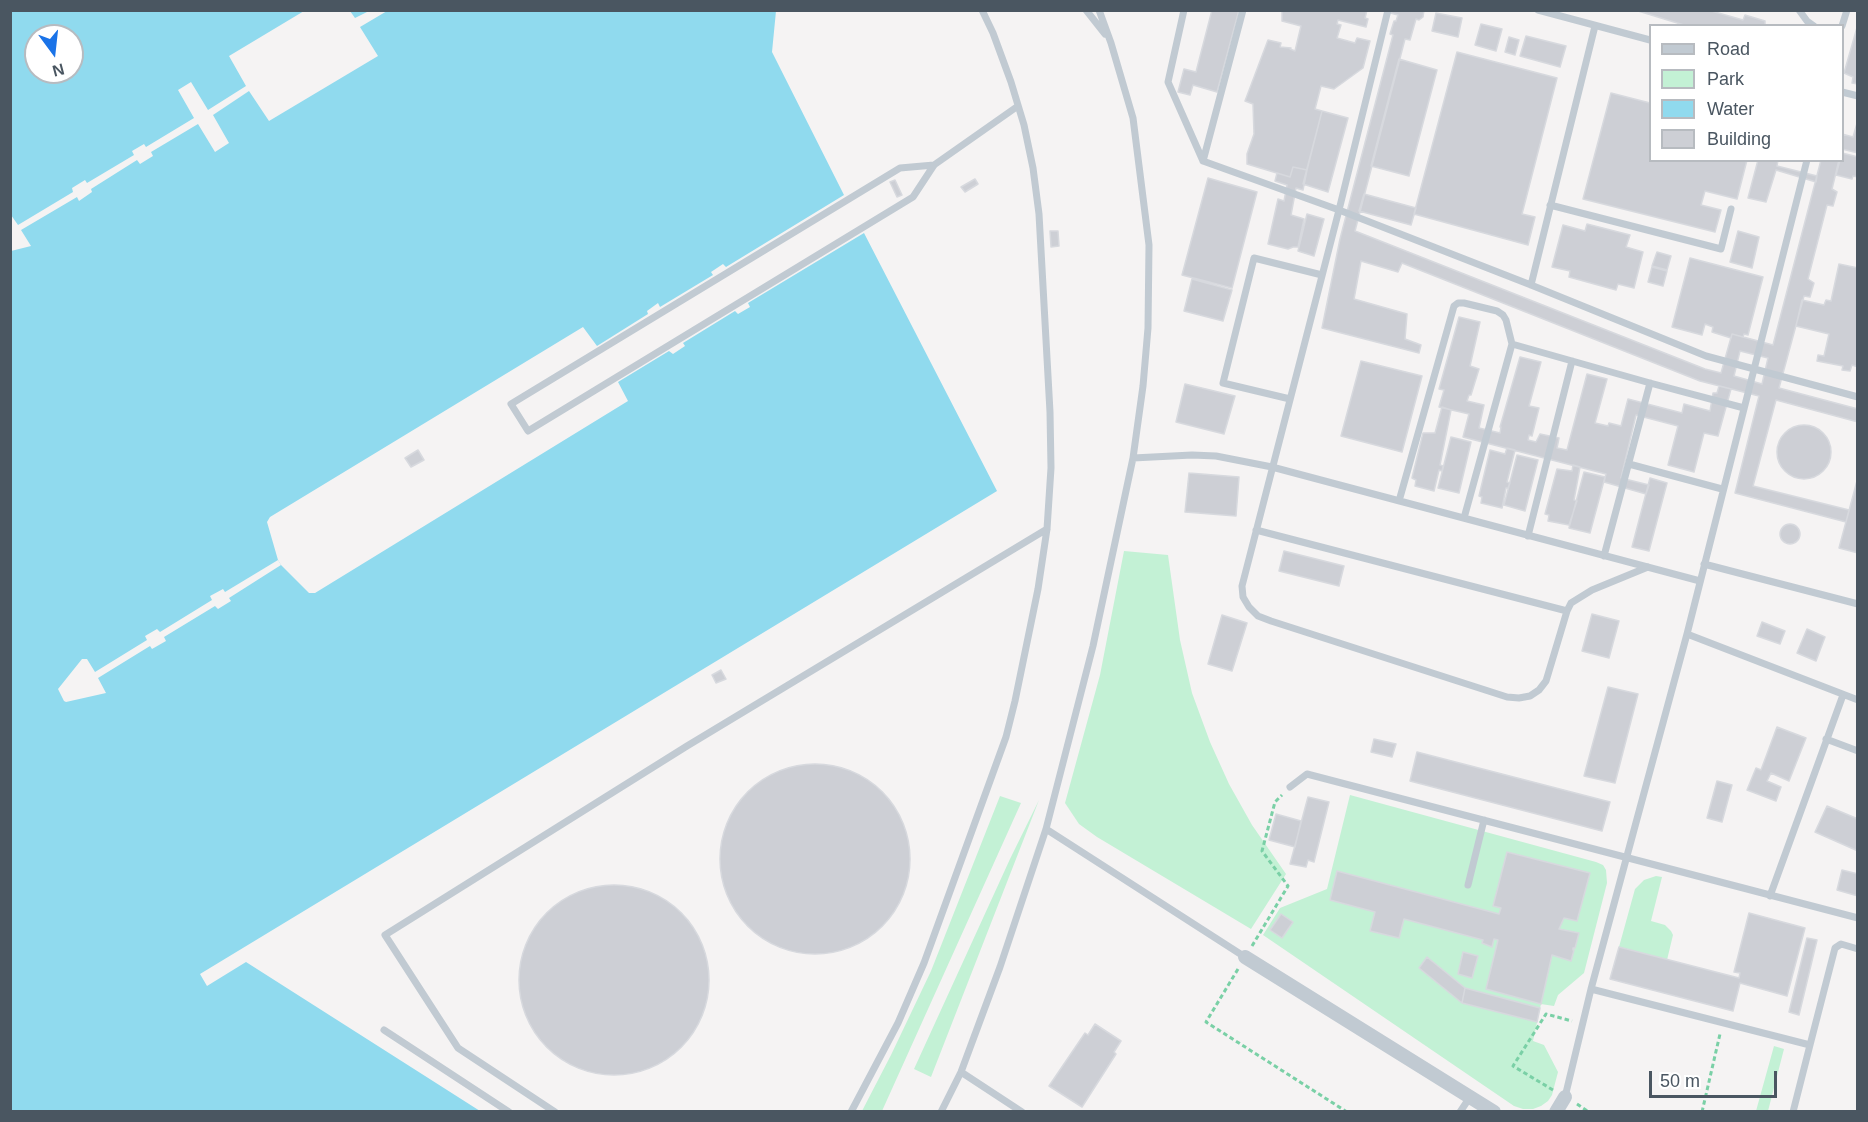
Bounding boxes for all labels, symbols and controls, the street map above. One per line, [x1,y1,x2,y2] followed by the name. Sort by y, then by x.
[24,24,84,84] north arrow
[1649,24,1844,162] legend
[1707,39,1750,59] text: Road
[50,60,66,80] text: N
[1707,69,1744,89] text: Park
[1707,99,1754,119] text: Water
[1707,129,1771,149] text: Building
[1652,1059,1780,1097] scale bar
[1660,1071,1700,1091] text: 50 m

